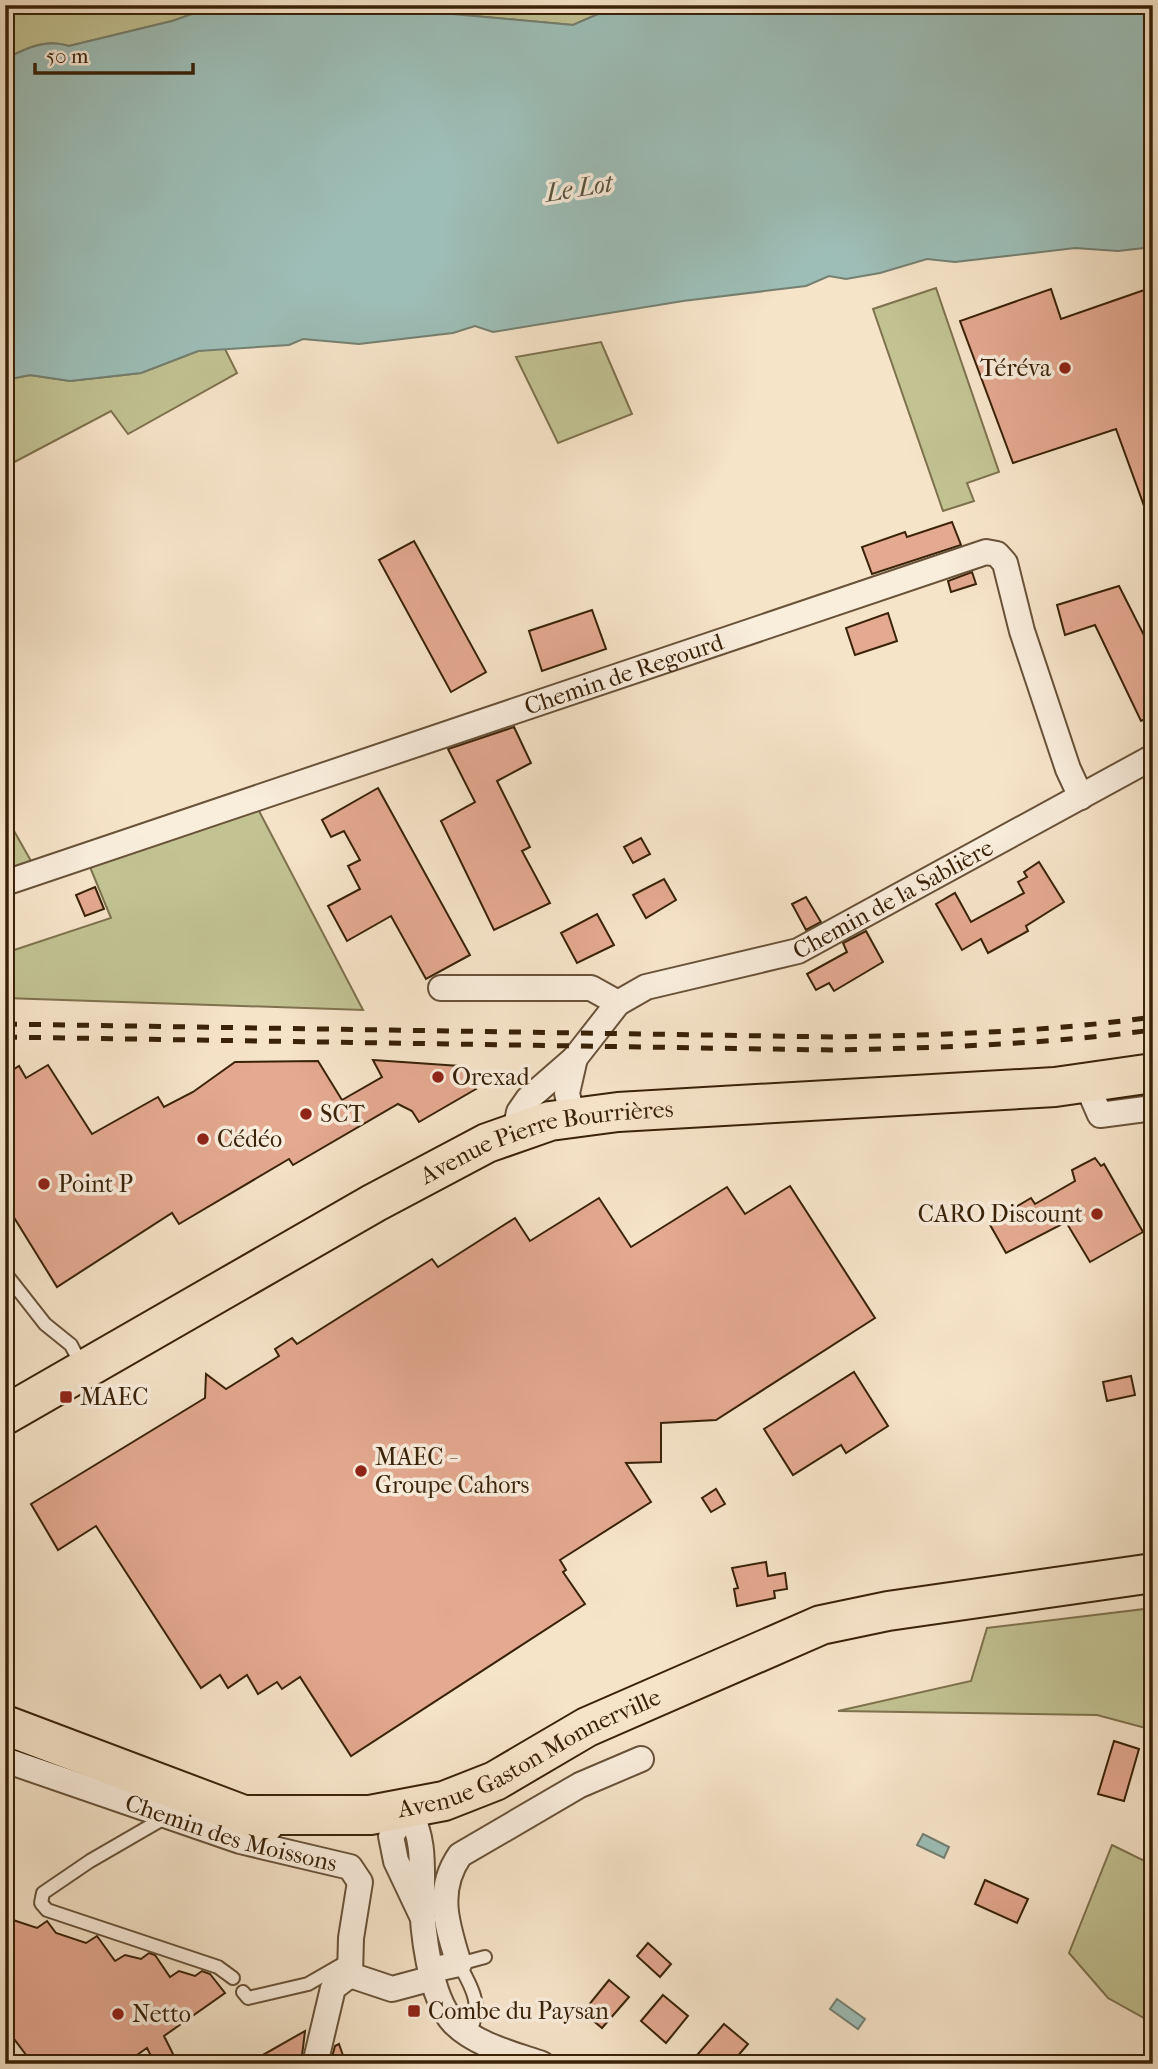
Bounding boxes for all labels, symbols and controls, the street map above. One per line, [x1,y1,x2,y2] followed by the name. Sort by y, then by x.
[35,32,192,76] scale bar
[46,44,89,68] text: 50 m
[541,167,617,209] water label: Le Lot
[980,354,1052,382] place label: Téréva
[1057,360,1073,376] marker: Téréva
[521,627,728,721] street label: Chemin de Regourd
[788,833,998,965] street label: Chemin de la Sablière
[452,1063,530,1091] place label: Orexad
[430,1069,446,1085] marker: Orexad
[414,1095,674,1190] street label: Avenue Pierre Bourrières
[320,1100,366,1128] place label: SCT
[298,1106,314,1122] marker: SCT
[217,1125,282,1153] place label: Cédéo
[195,1131,211,1147] marker: Cédéo
[58,1170,133,1198] place label: Point P
[36,1176,52,1192] marker: Point P
[918,1200,1083,1228] place label: CARO Discount
[1089,1206,1105,1222] marker: CARO Discount
[80,1383,148,1411] place label: MAEC
[58,1389,74,1405] marker: MAEC
[375,1443,529,1499] place label: MAEC - Groupe Cahors
[353,1463,369,1479] marker: MAEC - Groupe Cahors
[394,1683,665,1824] street label: Avenue Gaston Monnerville
[122,1789,340,1878] street label: Chemin des Moissons
[428,1997,609,2025] place label: Combe du Paysan
[132,2000,191,2028] place label: Netto
[406,2003,422,2019] marker: Combe du Paysan
[110,2006,126,2022] marker: Netto

